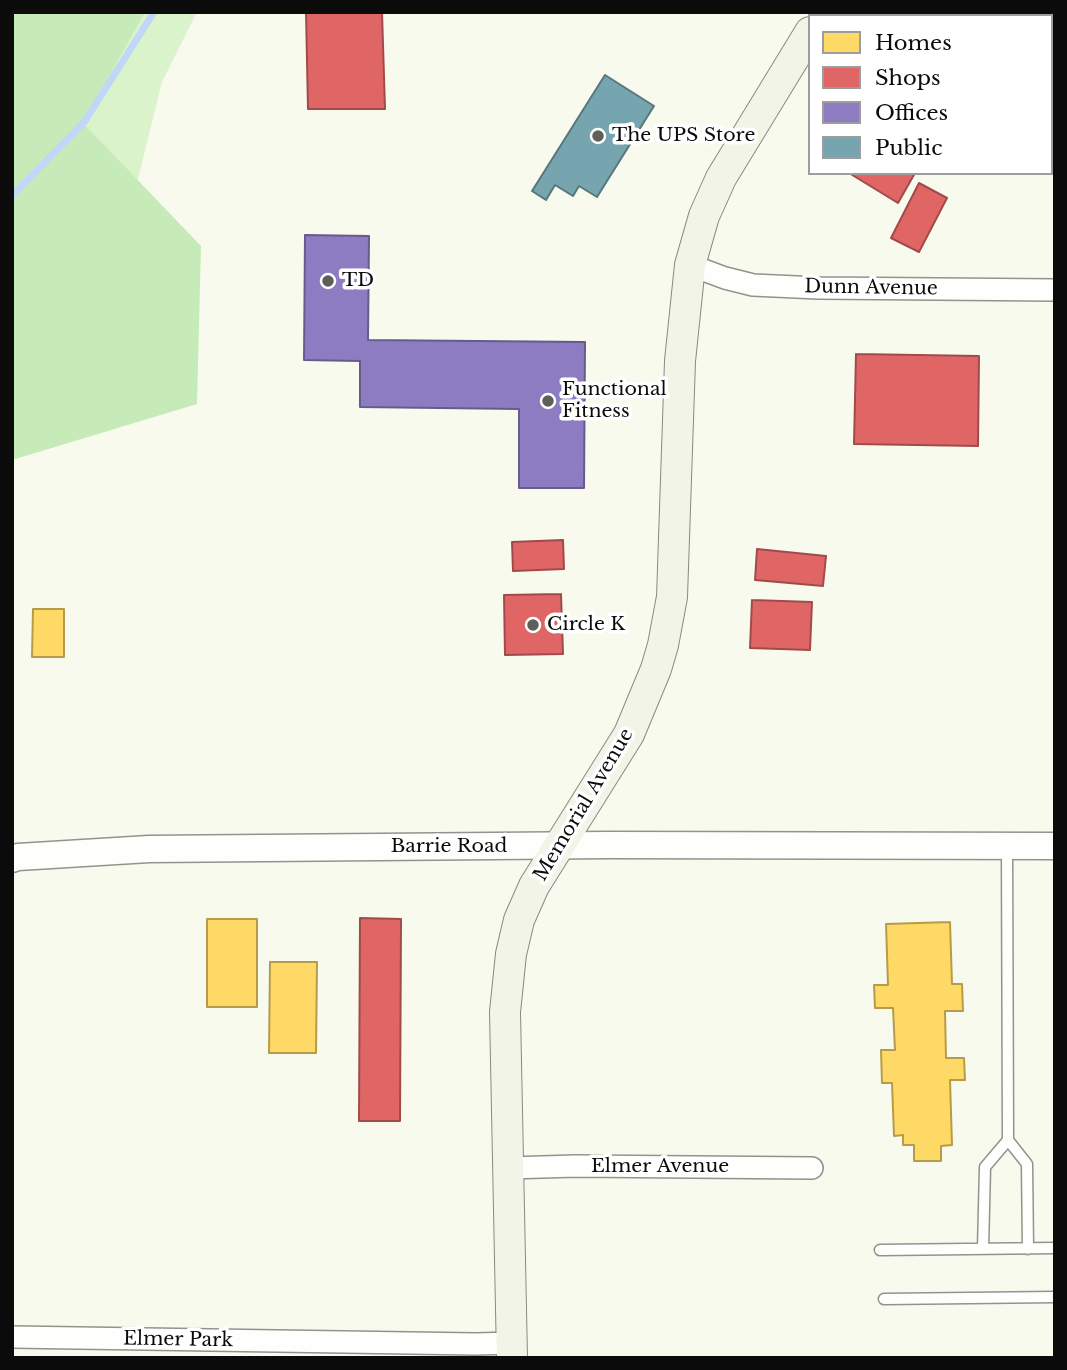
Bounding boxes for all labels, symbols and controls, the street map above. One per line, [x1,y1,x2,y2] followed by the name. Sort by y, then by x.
[808,14,1053,175] legend
[875,30,952,56] text: Homes
[875,65,941,91] text: Shops
[875,100,948,126] text: Offices
[612,125,755,147] place label: The UPS Store
[590,128,606,144] marker: The UPS Store
[875,135,942,161] text: Public
[342,270,374,292] place label: TD
[320,273,336,289] marker: TD
[804,275,938,301] street label: Dunn Avenue
[562,379,667,423] place label: Functional Fitness
[540,393,556,409] marker: Functional Fitness
[547,614,625,636] place label: Circle K
[525,617,541,633] marker: Circle K
[529,725,639,885] street label: Memorial Avenue
[391,836,507,858] street label: Barrie Road
[591,1156,729,1178] street label: Elmer Avenue
[123,1328,233,1352] street label: Elmer Park

